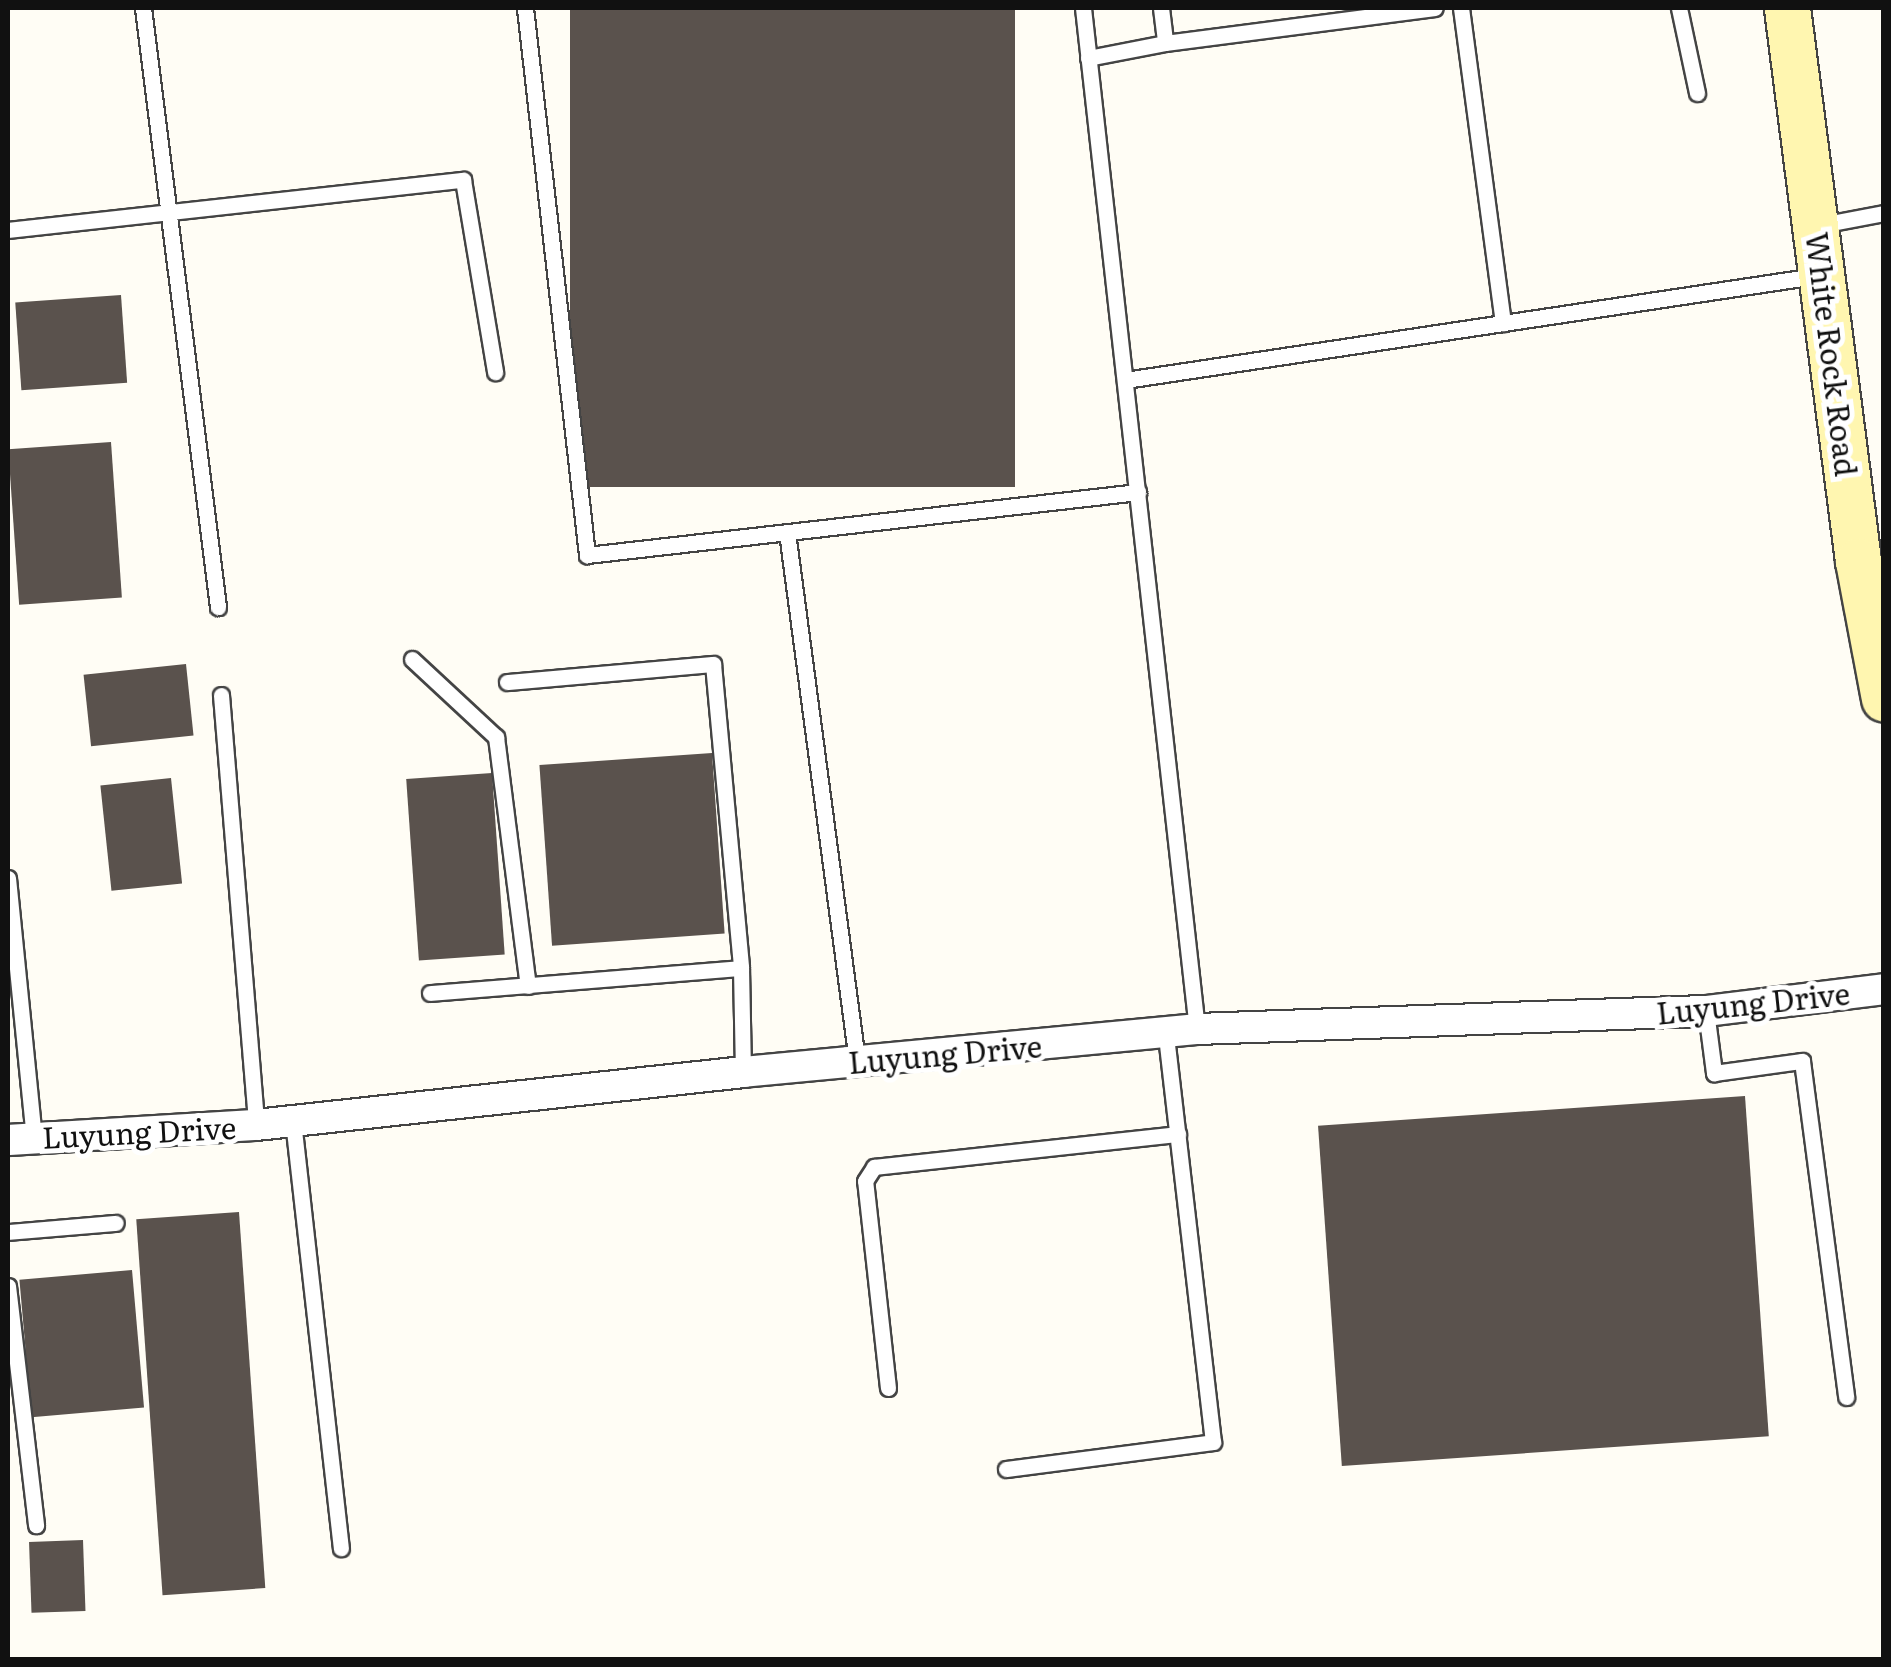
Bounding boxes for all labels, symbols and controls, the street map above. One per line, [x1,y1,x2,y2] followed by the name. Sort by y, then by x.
[1800,230,1866,478] street label: White Rock Road
[1654,974,1852,1030] street label: Luyung Drive
[847,1027,1043,1079] street label: Luyung Drive
[41,1108,237,1154] street label: Luyung Drive

